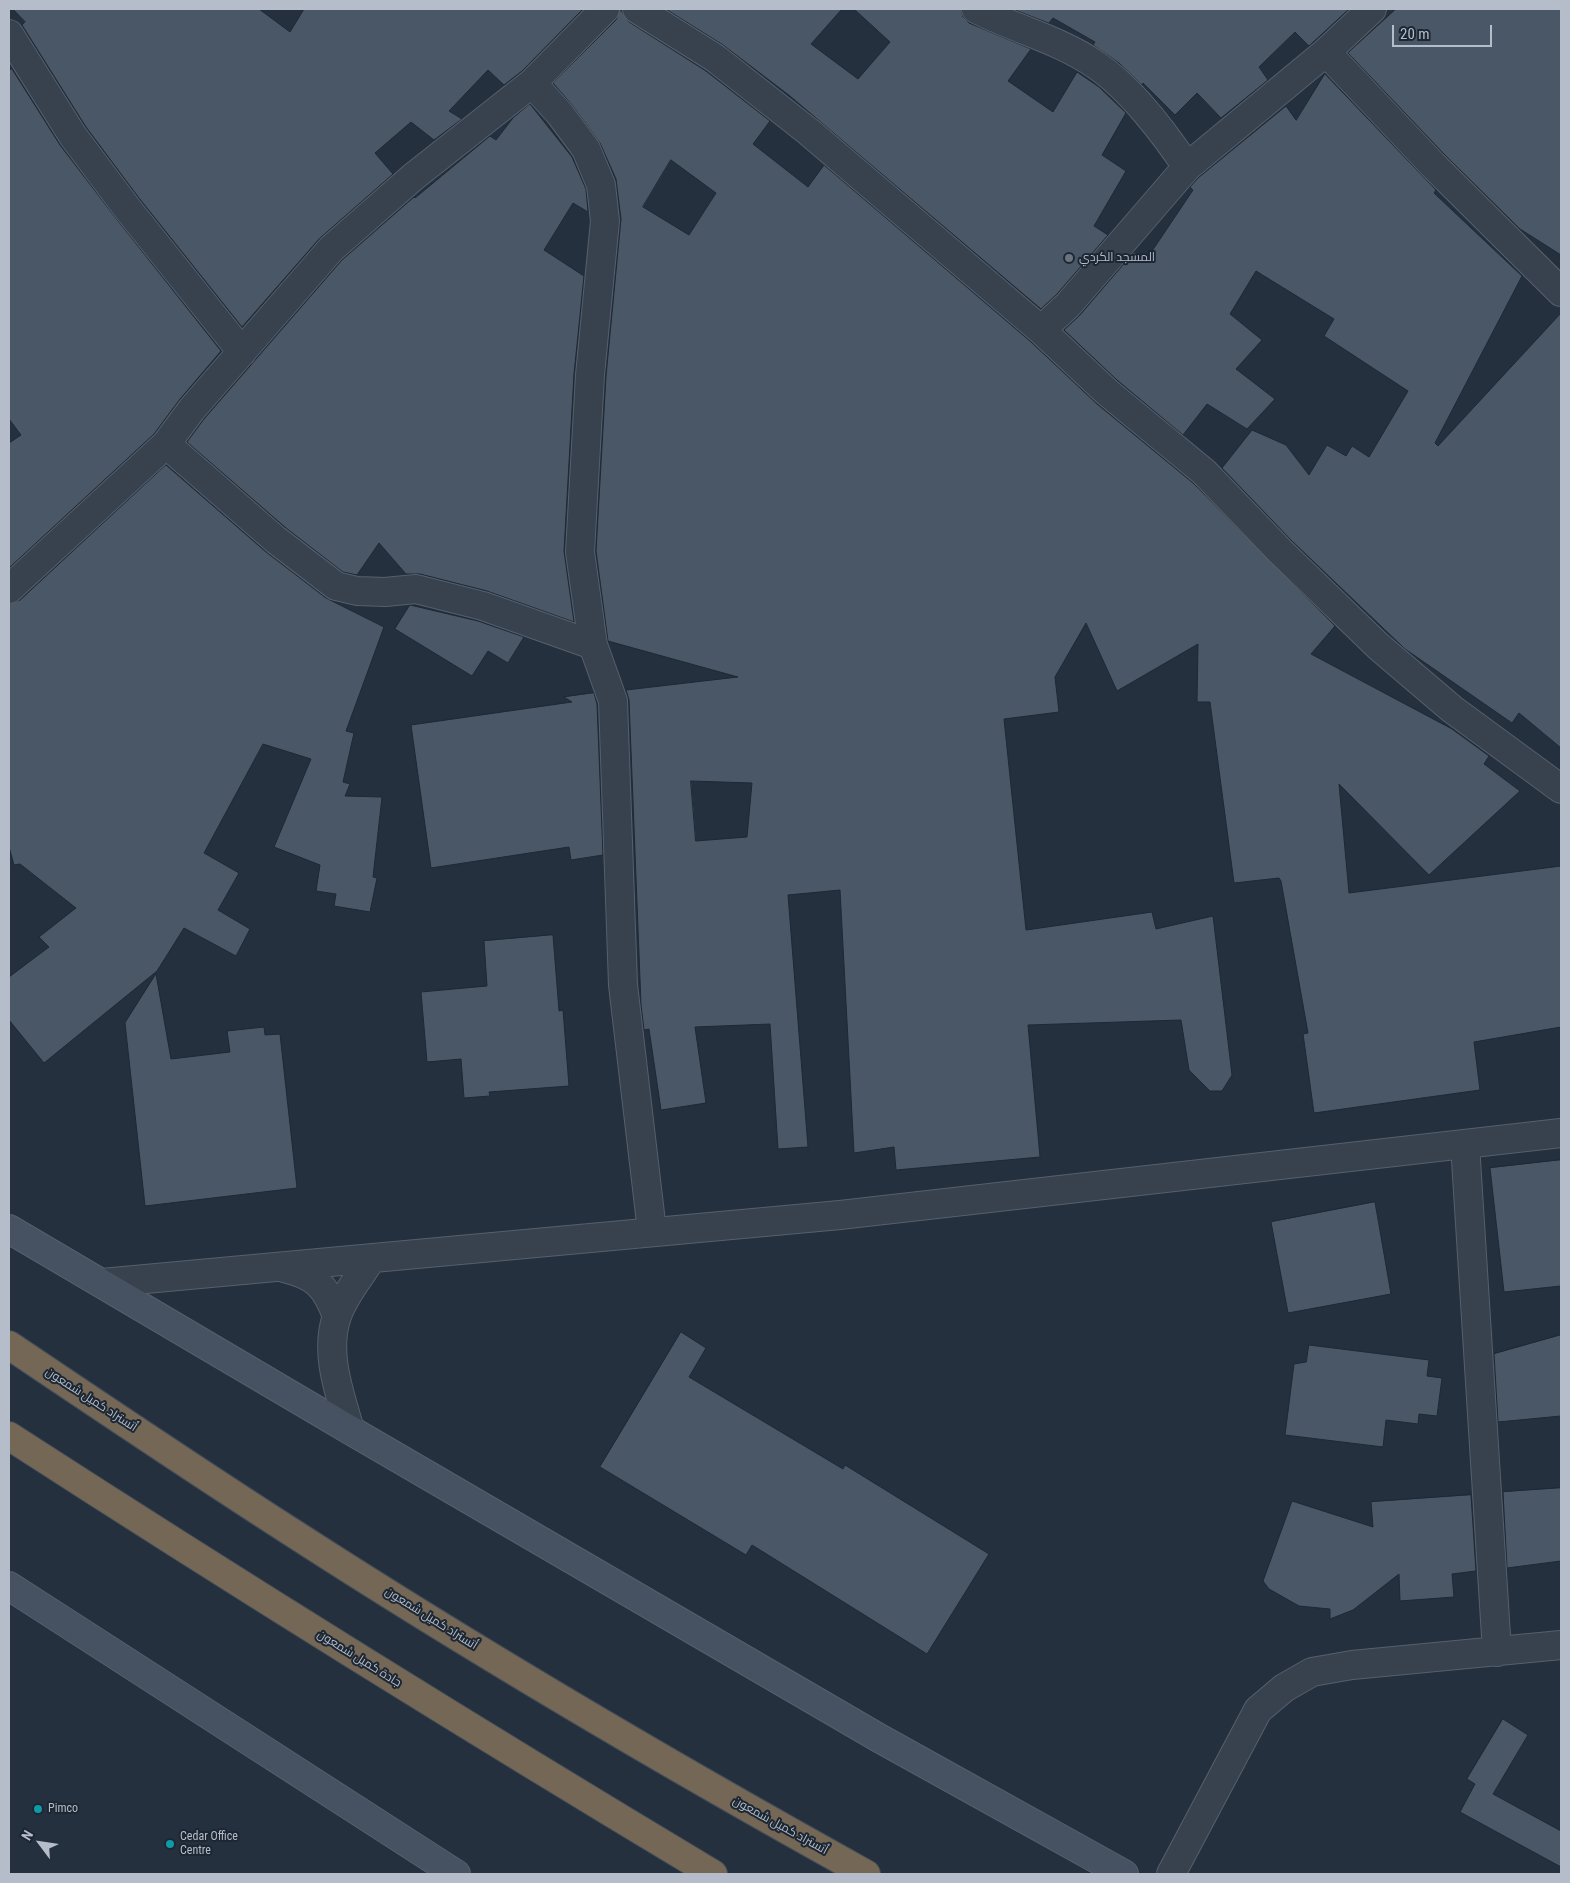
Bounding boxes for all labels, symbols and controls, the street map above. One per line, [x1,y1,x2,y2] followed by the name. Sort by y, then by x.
[1395,15,1495,47] scale bar
[1400,25,1430,43] text: 20 m
[1079,251,1155,265] place label: المسجد الكردي
[1063,252,1075,264] marker: المسجد الكردي
[42,1365,140,1435] street label: أتستراد كميل شمعون
[382,1585,480,1653] street label: أتستراد كميل شمعون
[314,1627,404,1691] street label: جادة كميل شمعون
[730,1794,830,1858] street label: أتستراد كميل شمعون
[48,1802,78,1816] place label: Pimco
[32,1803,44,1815] marker: Pimco
[15,1818,65,1868] north arrow
[18,1827,36,1843] text: N
[180,1830,238,1858] place label: Cedar Office Centre
[164,1838,176,1850] marker: Cedar Office Centre

